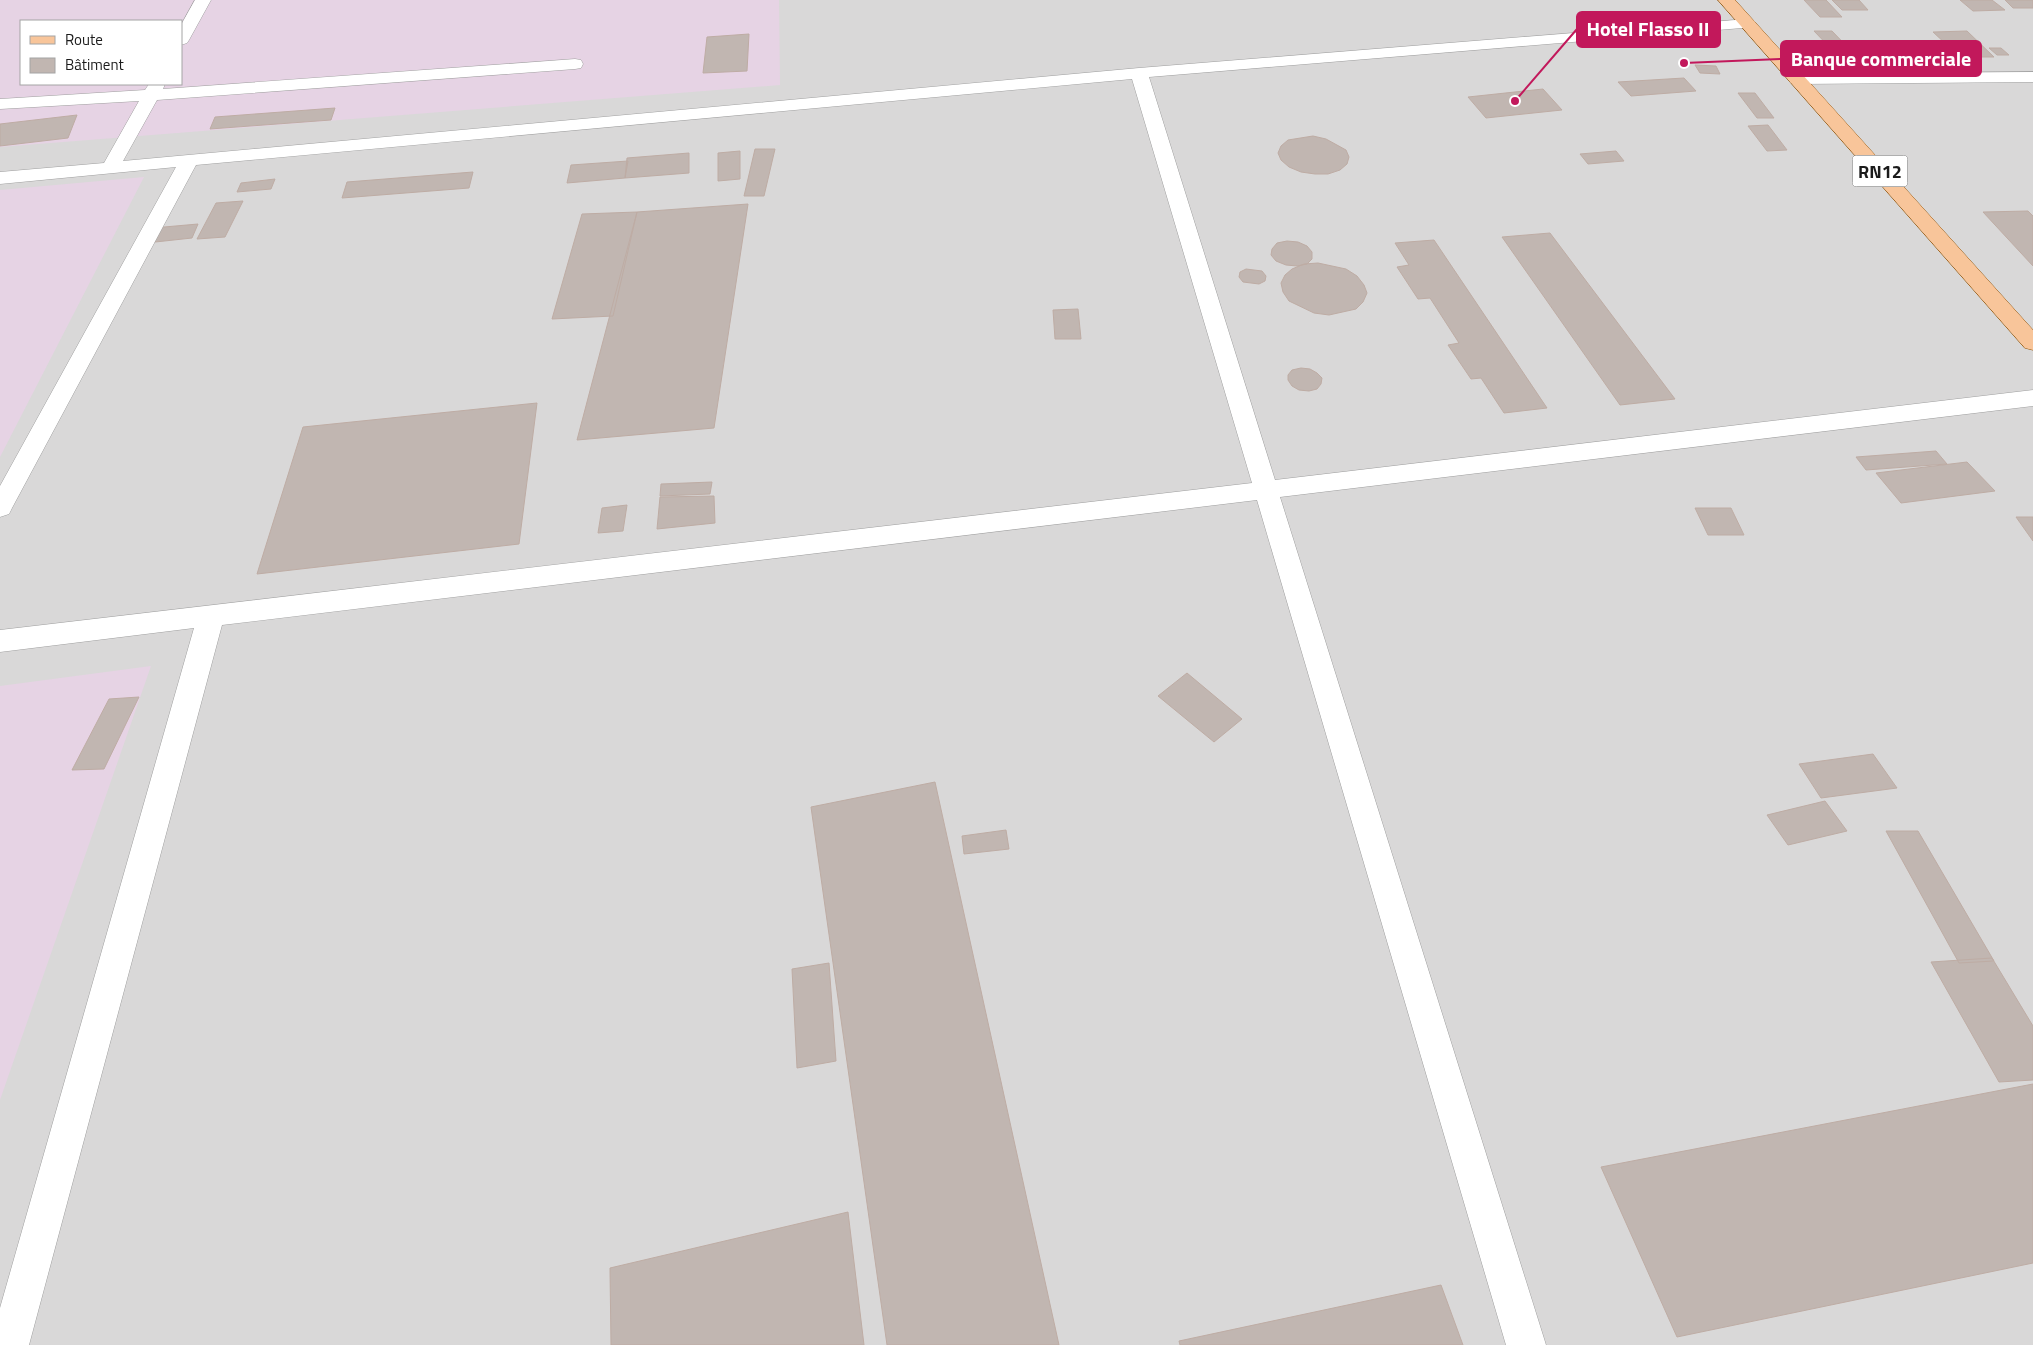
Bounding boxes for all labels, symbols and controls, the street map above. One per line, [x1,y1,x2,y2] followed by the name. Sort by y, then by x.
[1577,12,1720,47] callout: Hotel Flasso II
[1587,13,1709,44] text: Hotel Flasso II
[20,20,182,85] legend
[65,28,103,51] text: Route
[1781,41,1981,76] callout: Banque commerciale
[1791,43,1971,74] text: Banque commerciale
[65,53,124,76] text: Bâtiment
[1852,156,1908,187] road number: RN12

